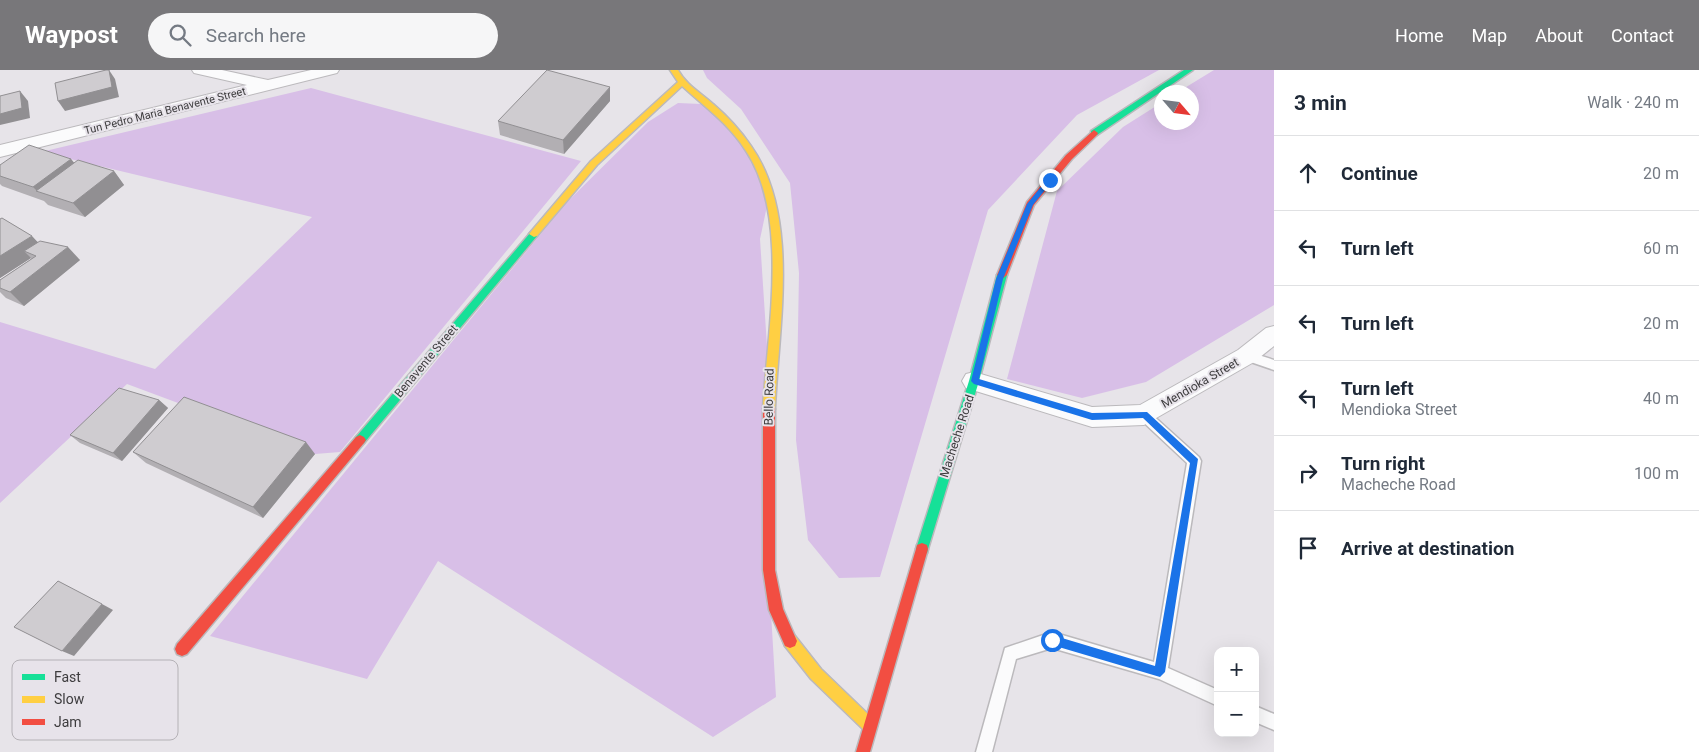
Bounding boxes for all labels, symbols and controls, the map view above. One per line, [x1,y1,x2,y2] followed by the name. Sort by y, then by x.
[148,13,498,58] search box
[25,21,118,49] text: Waypost
[166,21,194,49] icon: search
[206,24,306,47] text: Search here
[1395,25,1444,46] text: Home
[1472,25,1507,46] text: Map
[1535,25,1583,46] text: About
[1611,25,1674,46] text: Contact
[83,84,248,137] street label: Tun Pedro Maria Benavente Street
[1154,85,1199,130] north arrow
[1294,91,1347,115] text: 3 min
[1587,93,1679,112] text: Walk · 240 m
[1294,159,1322,187] icon: ahead
[1341,162,1418,185] text: Continue
[1643,164,1679,183] text: 20 m
[1039,169,1062,192] route end
[1294,234,1322,262] icon: left
[1341,237,1414,260] text: Turn left
[1643,239,1679,258] text: 60 m
[1294,309,1322,337] icon: left
[1341,312,1414,335] text: Turn left
[1643,314,1679,333] text: 20 m
[392,322,461,400] street label: Benavente Street
[1159,355,1241,411] street label: Mendioka Street
[762,368,776,426] street label: Bello Road
[1341,377,1414,400] text: Turn left
[1294,384,1322,412] icon: left
[1643,389,1679,408] text: 40 m
[937,393,977,479] street label: Macheche Road
[1341,400,1457,419] text: Mendioka Street
[1341,452,1425,475] text: Turn right
[1294,459,1322,487] icon: right
[1634,464,1679,483] text: 100 m
[1341,475,1456,494] text: Macheche Road
[1294,534,1322,562] icon: arrive
[1341,537,1514,560] text: Arrive at destination
[1041,629,1064,652] route start
[1214,647,1259,737] map controls
[1214,647,1259,692] button: +
[12,660,178,740] legend
[54,669,81,685] text: Fast
[54,691,85,707] text: Slow
[1214,692,1259,737] button: −
[54,714,82,730] text: Jam

